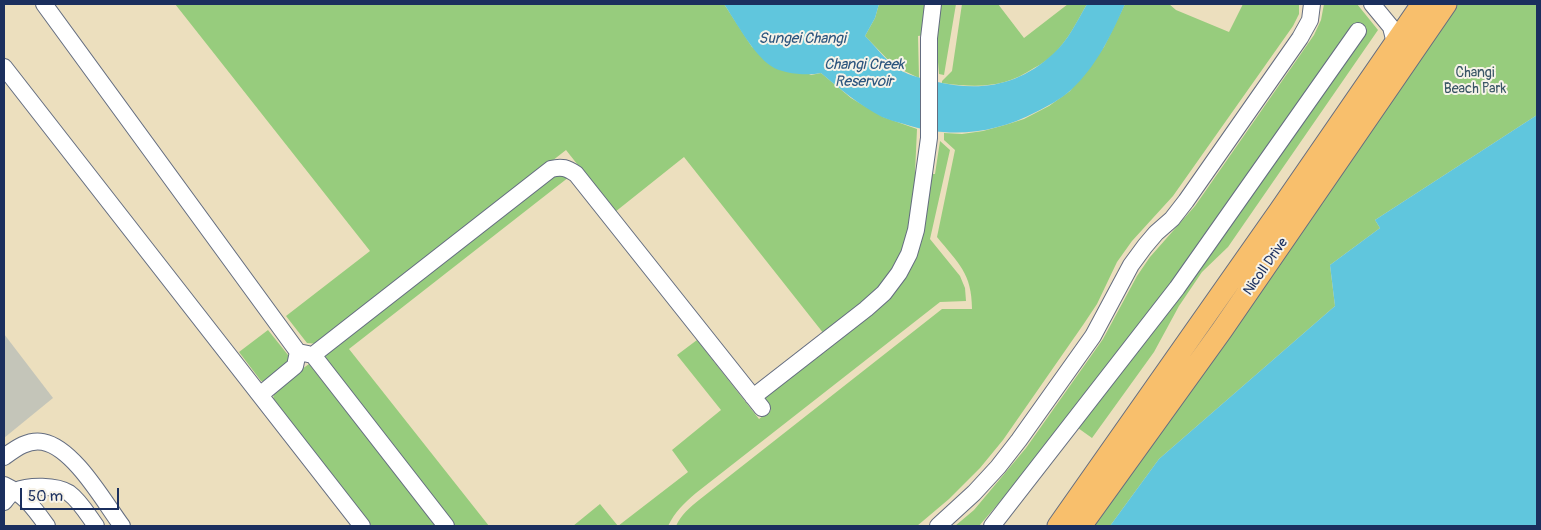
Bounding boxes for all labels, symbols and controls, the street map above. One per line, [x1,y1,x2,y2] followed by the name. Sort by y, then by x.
[758,30,846,48] water label: Sungei Changi
[824,56,904,91] water label: Changi Creek Reservoir
[1444,65,1506,98] park label: Changi Beach Park
[1240,235,1292,299] street label: Nicoll Drive
[22,478,121,510] scale bar
[28,487,63,506] text: 50 m

